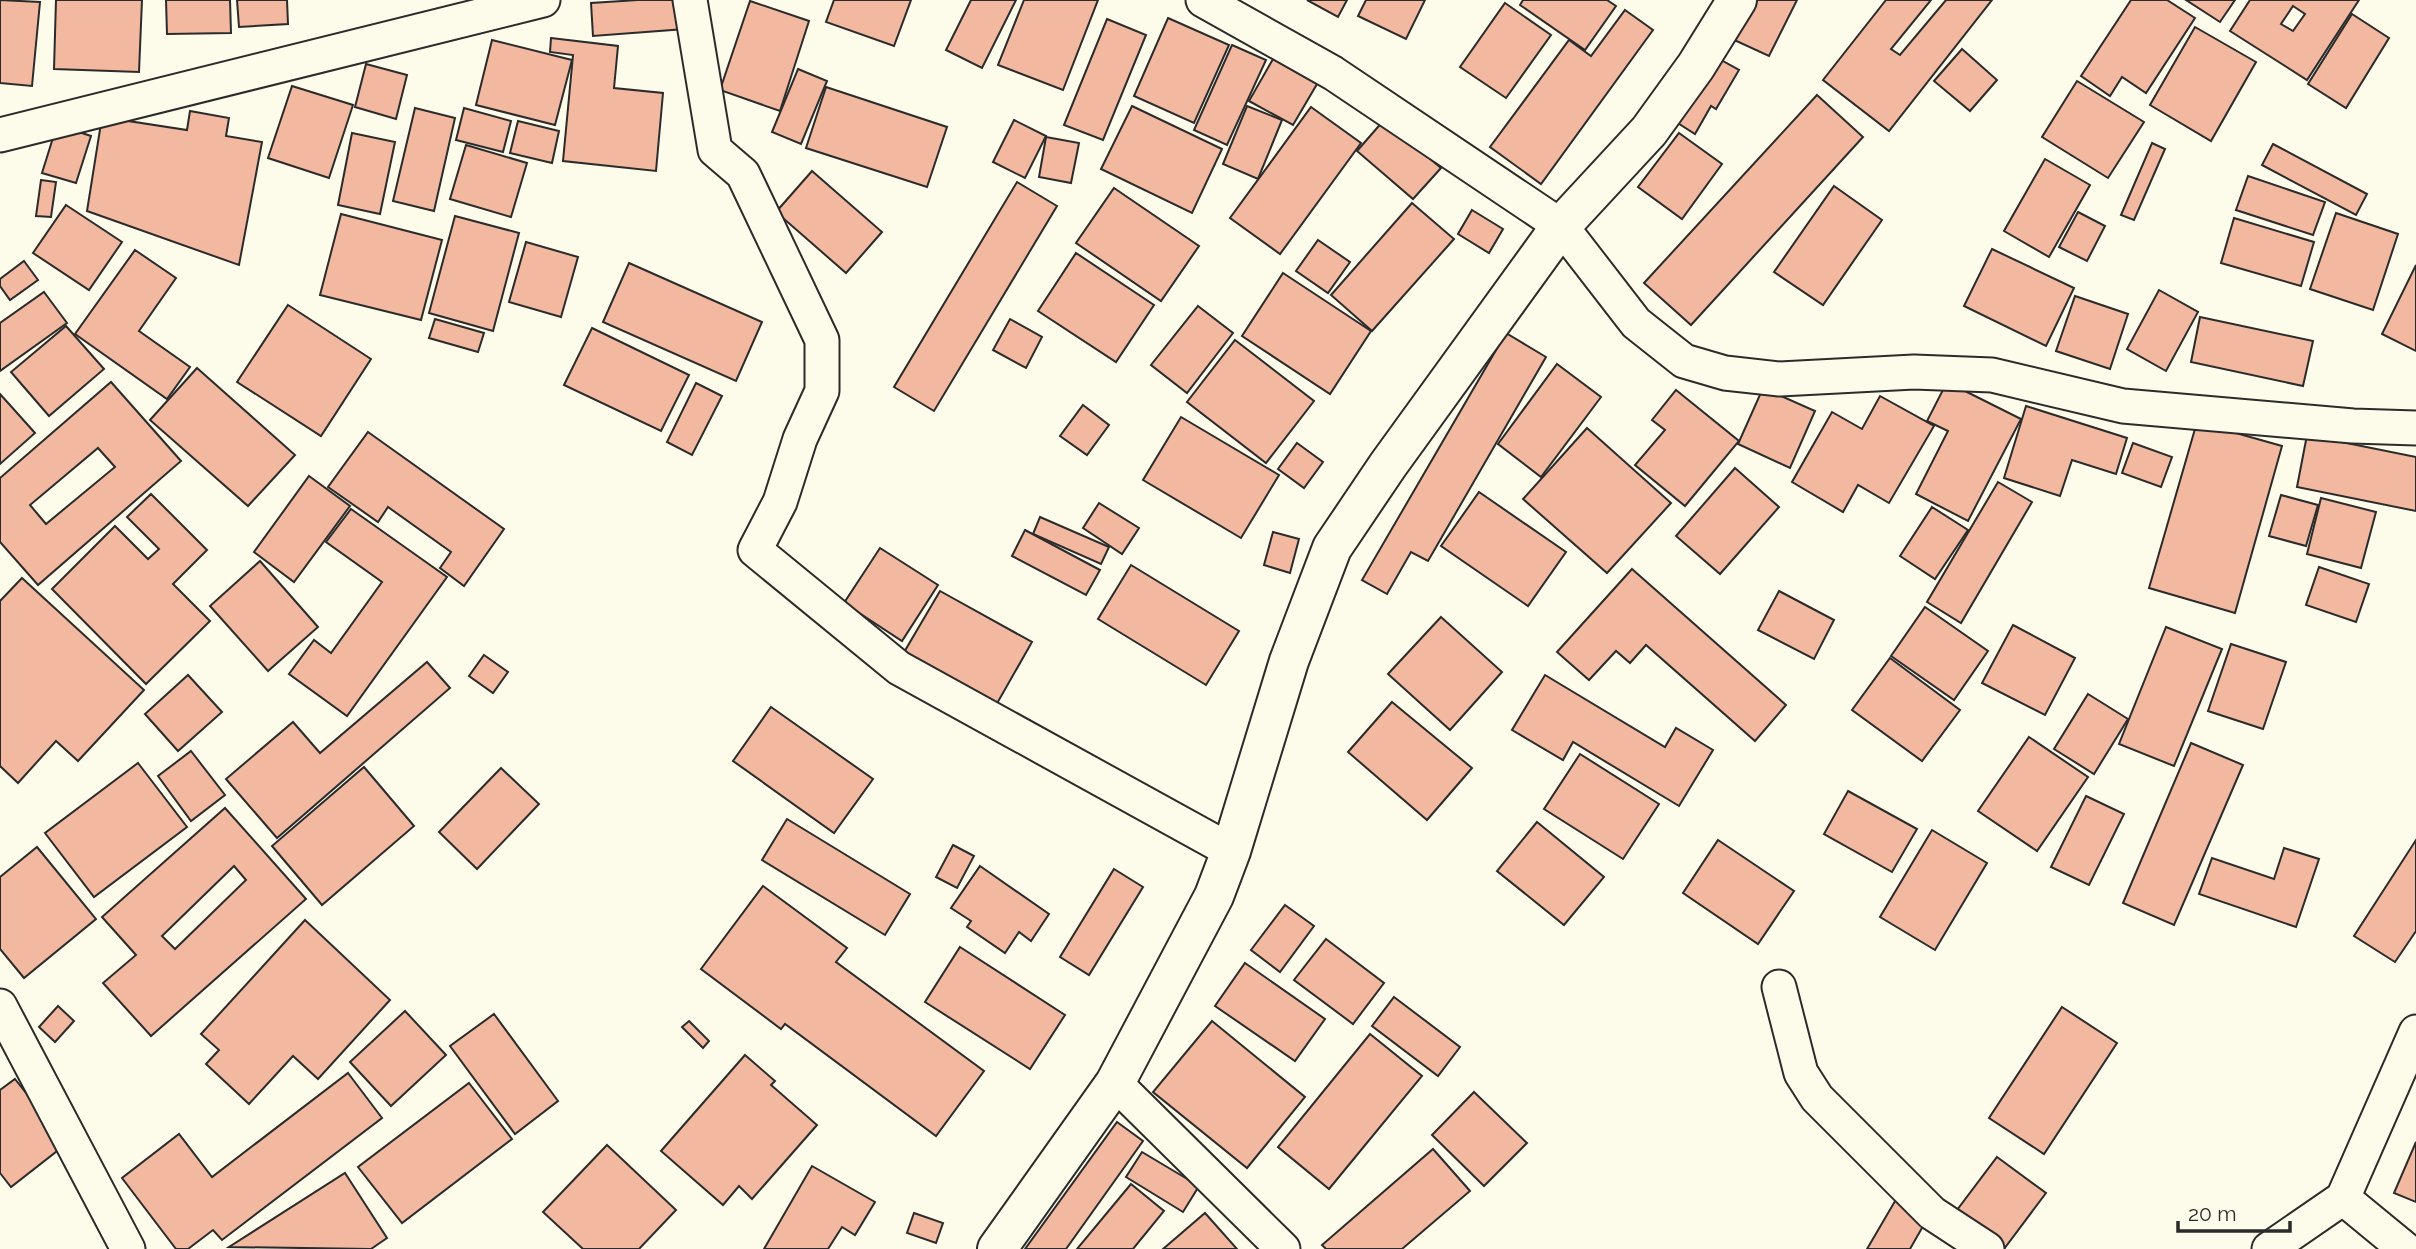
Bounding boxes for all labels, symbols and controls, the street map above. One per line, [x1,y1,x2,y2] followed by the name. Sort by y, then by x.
[2178,1190,2290,1234] scale bar
[2188,1201,2236,1226] text: 20 m

